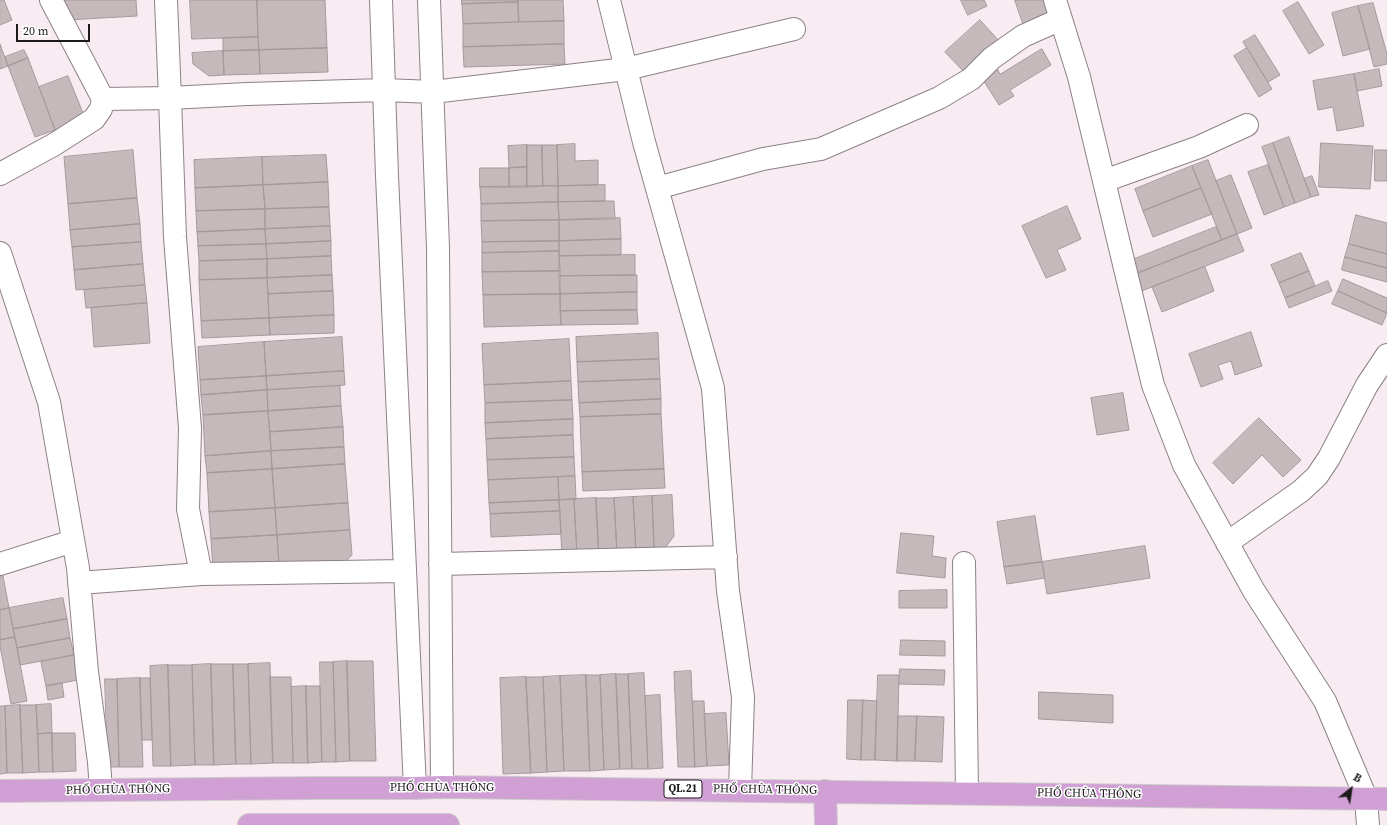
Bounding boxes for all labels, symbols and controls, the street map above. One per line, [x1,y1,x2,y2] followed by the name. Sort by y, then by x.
[18,16,92,42] scale bar
[23,23,49,39] text: 20 m
[1331,769,1371,809] north arrow
[1350,770,1364,786] text: B
[664,780,702,798] road number: QL.21
[390,781,494,795] street label: PHỐ CHÙA THÔNG
[66,782,170,798] street label: PHỐ CHÙA THÔNG
[713,782,817,798] street label: PHỐ CHÙA THÔNG
[1037,786,1141,802] street label: PHỐ CHÙA THÔNG

